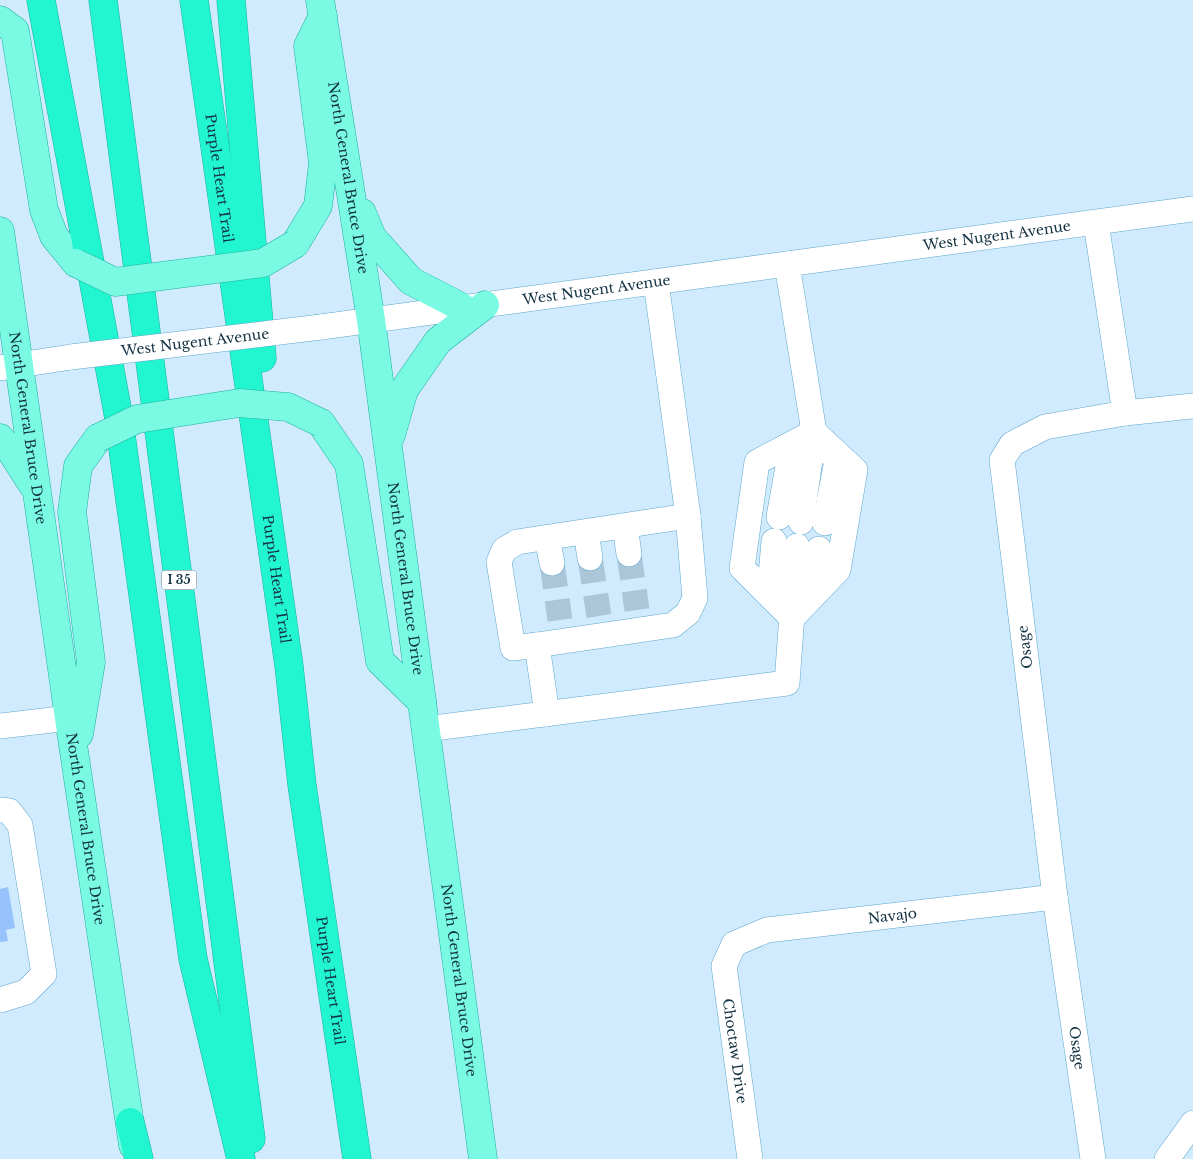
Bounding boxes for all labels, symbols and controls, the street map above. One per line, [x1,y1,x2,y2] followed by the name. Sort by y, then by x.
[324,80,373,275] street label: North General Bruce Drive
[201,113,238,244] street label: Purple Heart Trail
[921,217,1072,255] street label: West Nugent Avenue
[521,271,671,309] street label: West Nugent Avenue
[119,324,270,360] street label: West Nugent Avenue
[5,331,50,526] street label: North General Bruce Drive
[384,481,427,676] street label: North General Bruce Drive
[259,514,295,645] street label: Purple Heart Trail
[162,570,196,590] road number: I 35
[1013,624,1037,670] street label: Osage
[62,731,109,926] street label: North General Bruce Drive
[437,883,481,1078] street label: North General Bruce Drive
[867,904,918,927] street label: Navajo
[312,915,349,1046] street label: Purple Heart Trail
[719,997,751,1105] street label: Choctaw Drive
[1065,1025,1089,1071] street label: Osage

